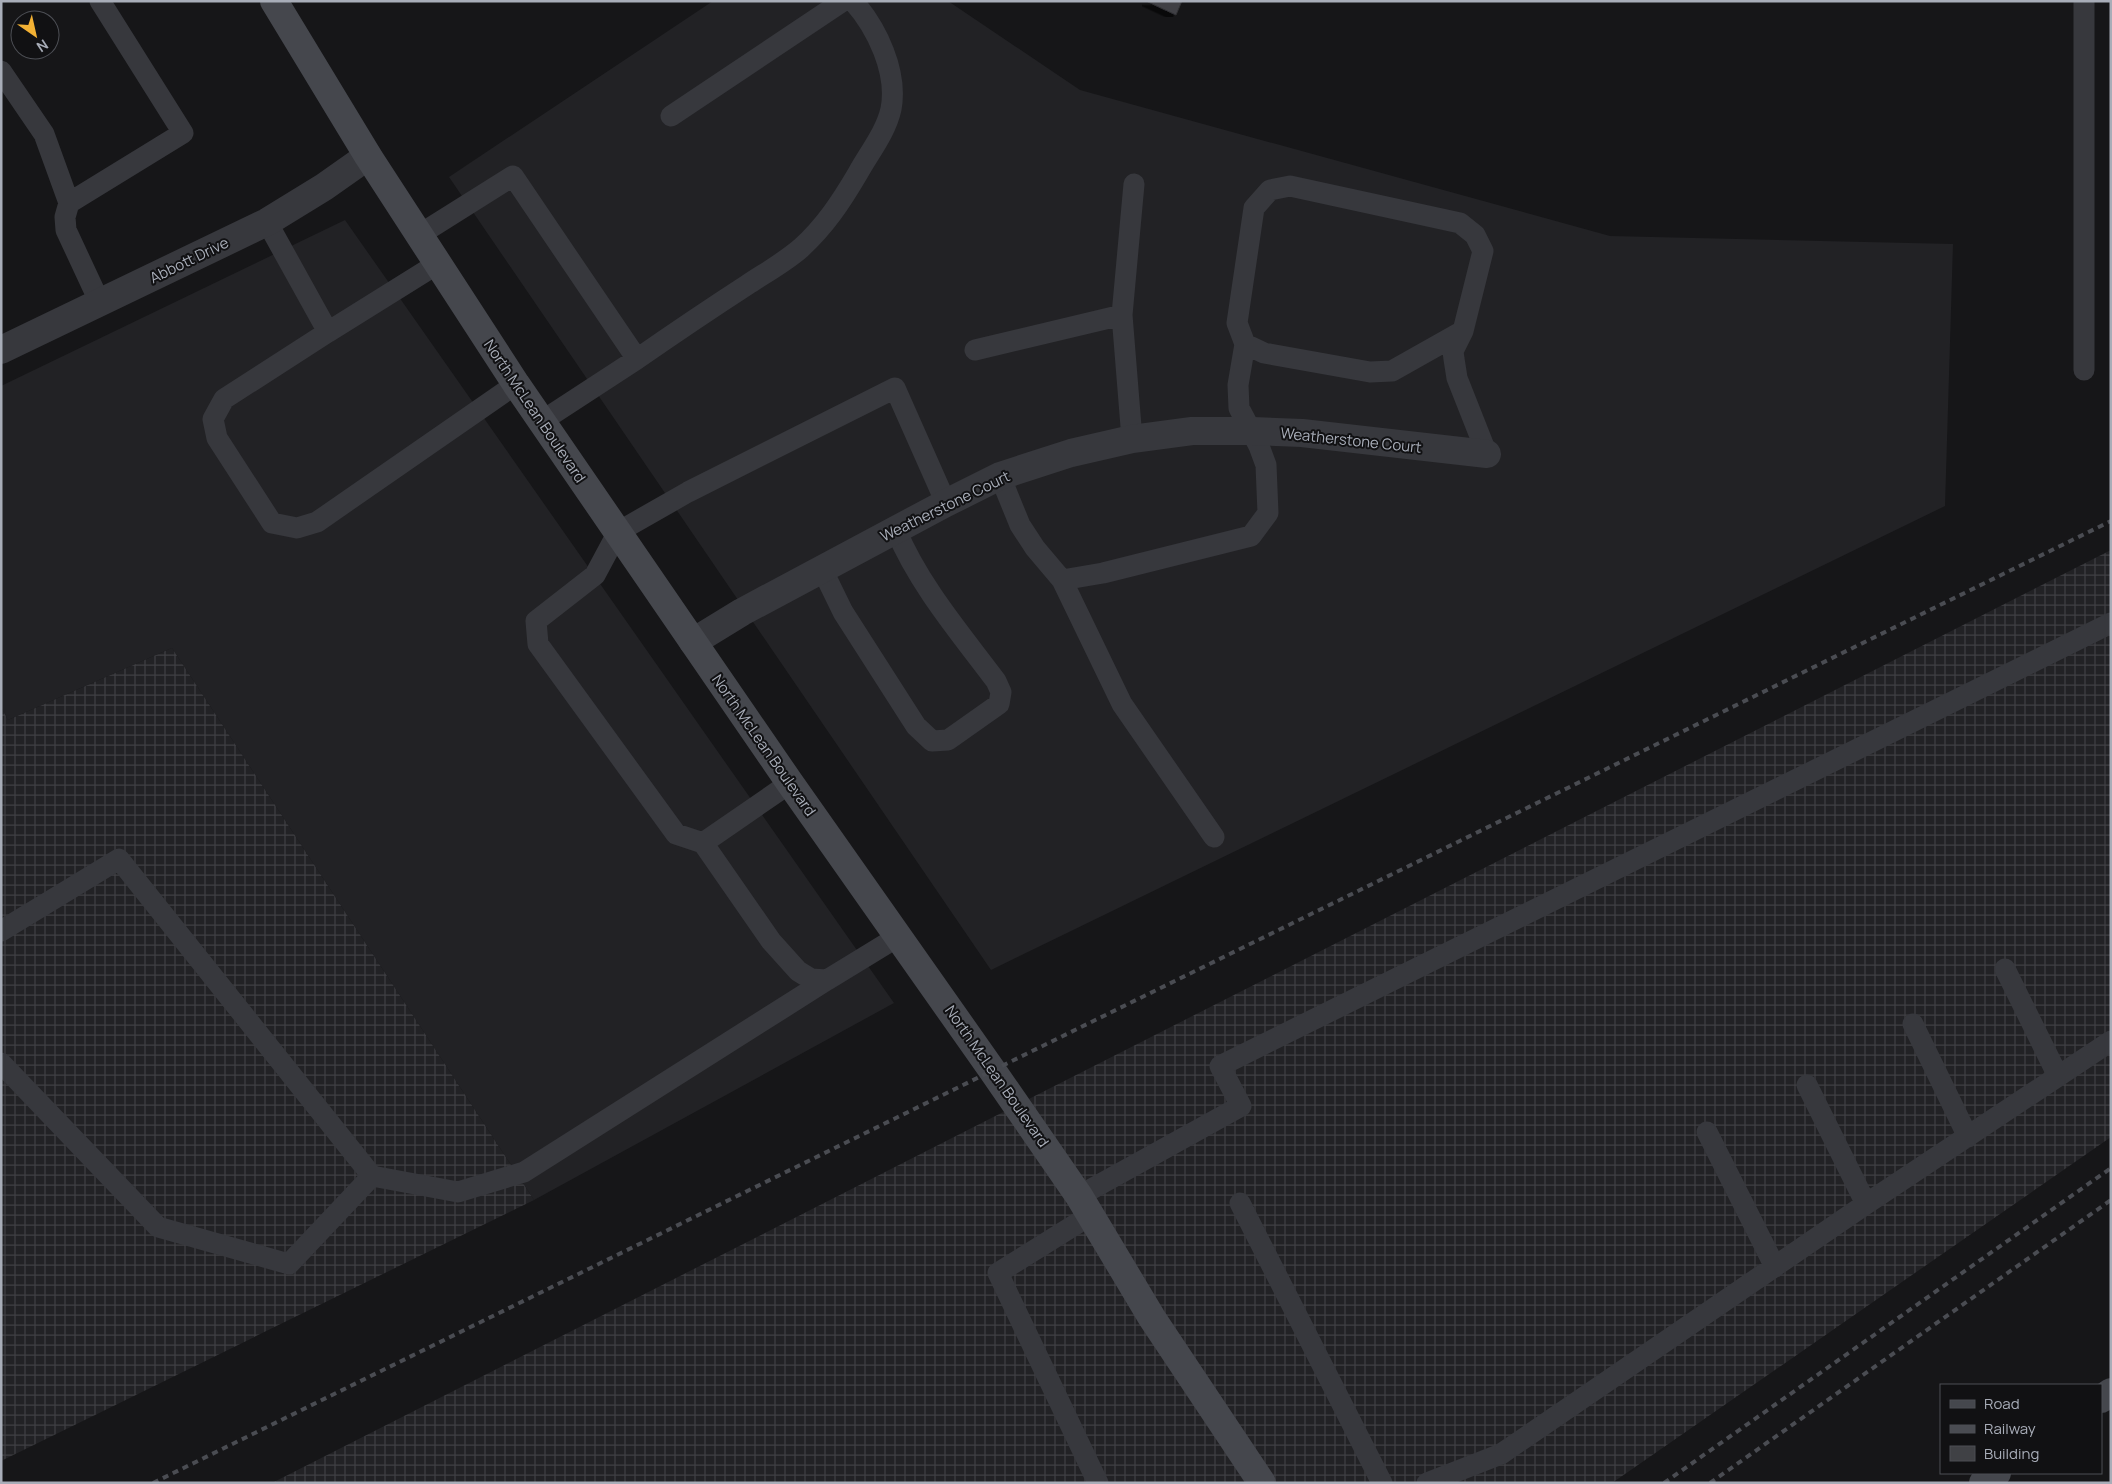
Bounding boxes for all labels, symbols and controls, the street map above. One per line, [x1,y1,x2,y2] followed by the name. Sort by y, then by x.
[10,10,60,60] north arrow
[33,36,52,57] text: N
[146,232,232,288] street label: Abbott Drive
[479,335,591,487] street label: North McLean Boulevard
[1279,422,1423,458] street label: Weatherstone Court
[877,465,1013,547] street label: Weatherstone Court
[707,670,821,820] street label: North McLean Boulevard
[940,1001,1054,1151] street label: North McLean Boulevard
[1940,1384,2102,1474] legend
[1984,1393,2020,1414] text: Road
[1984,1418,2036,1439] text: Railway
[1984,1443,2039,1464] text: Building

